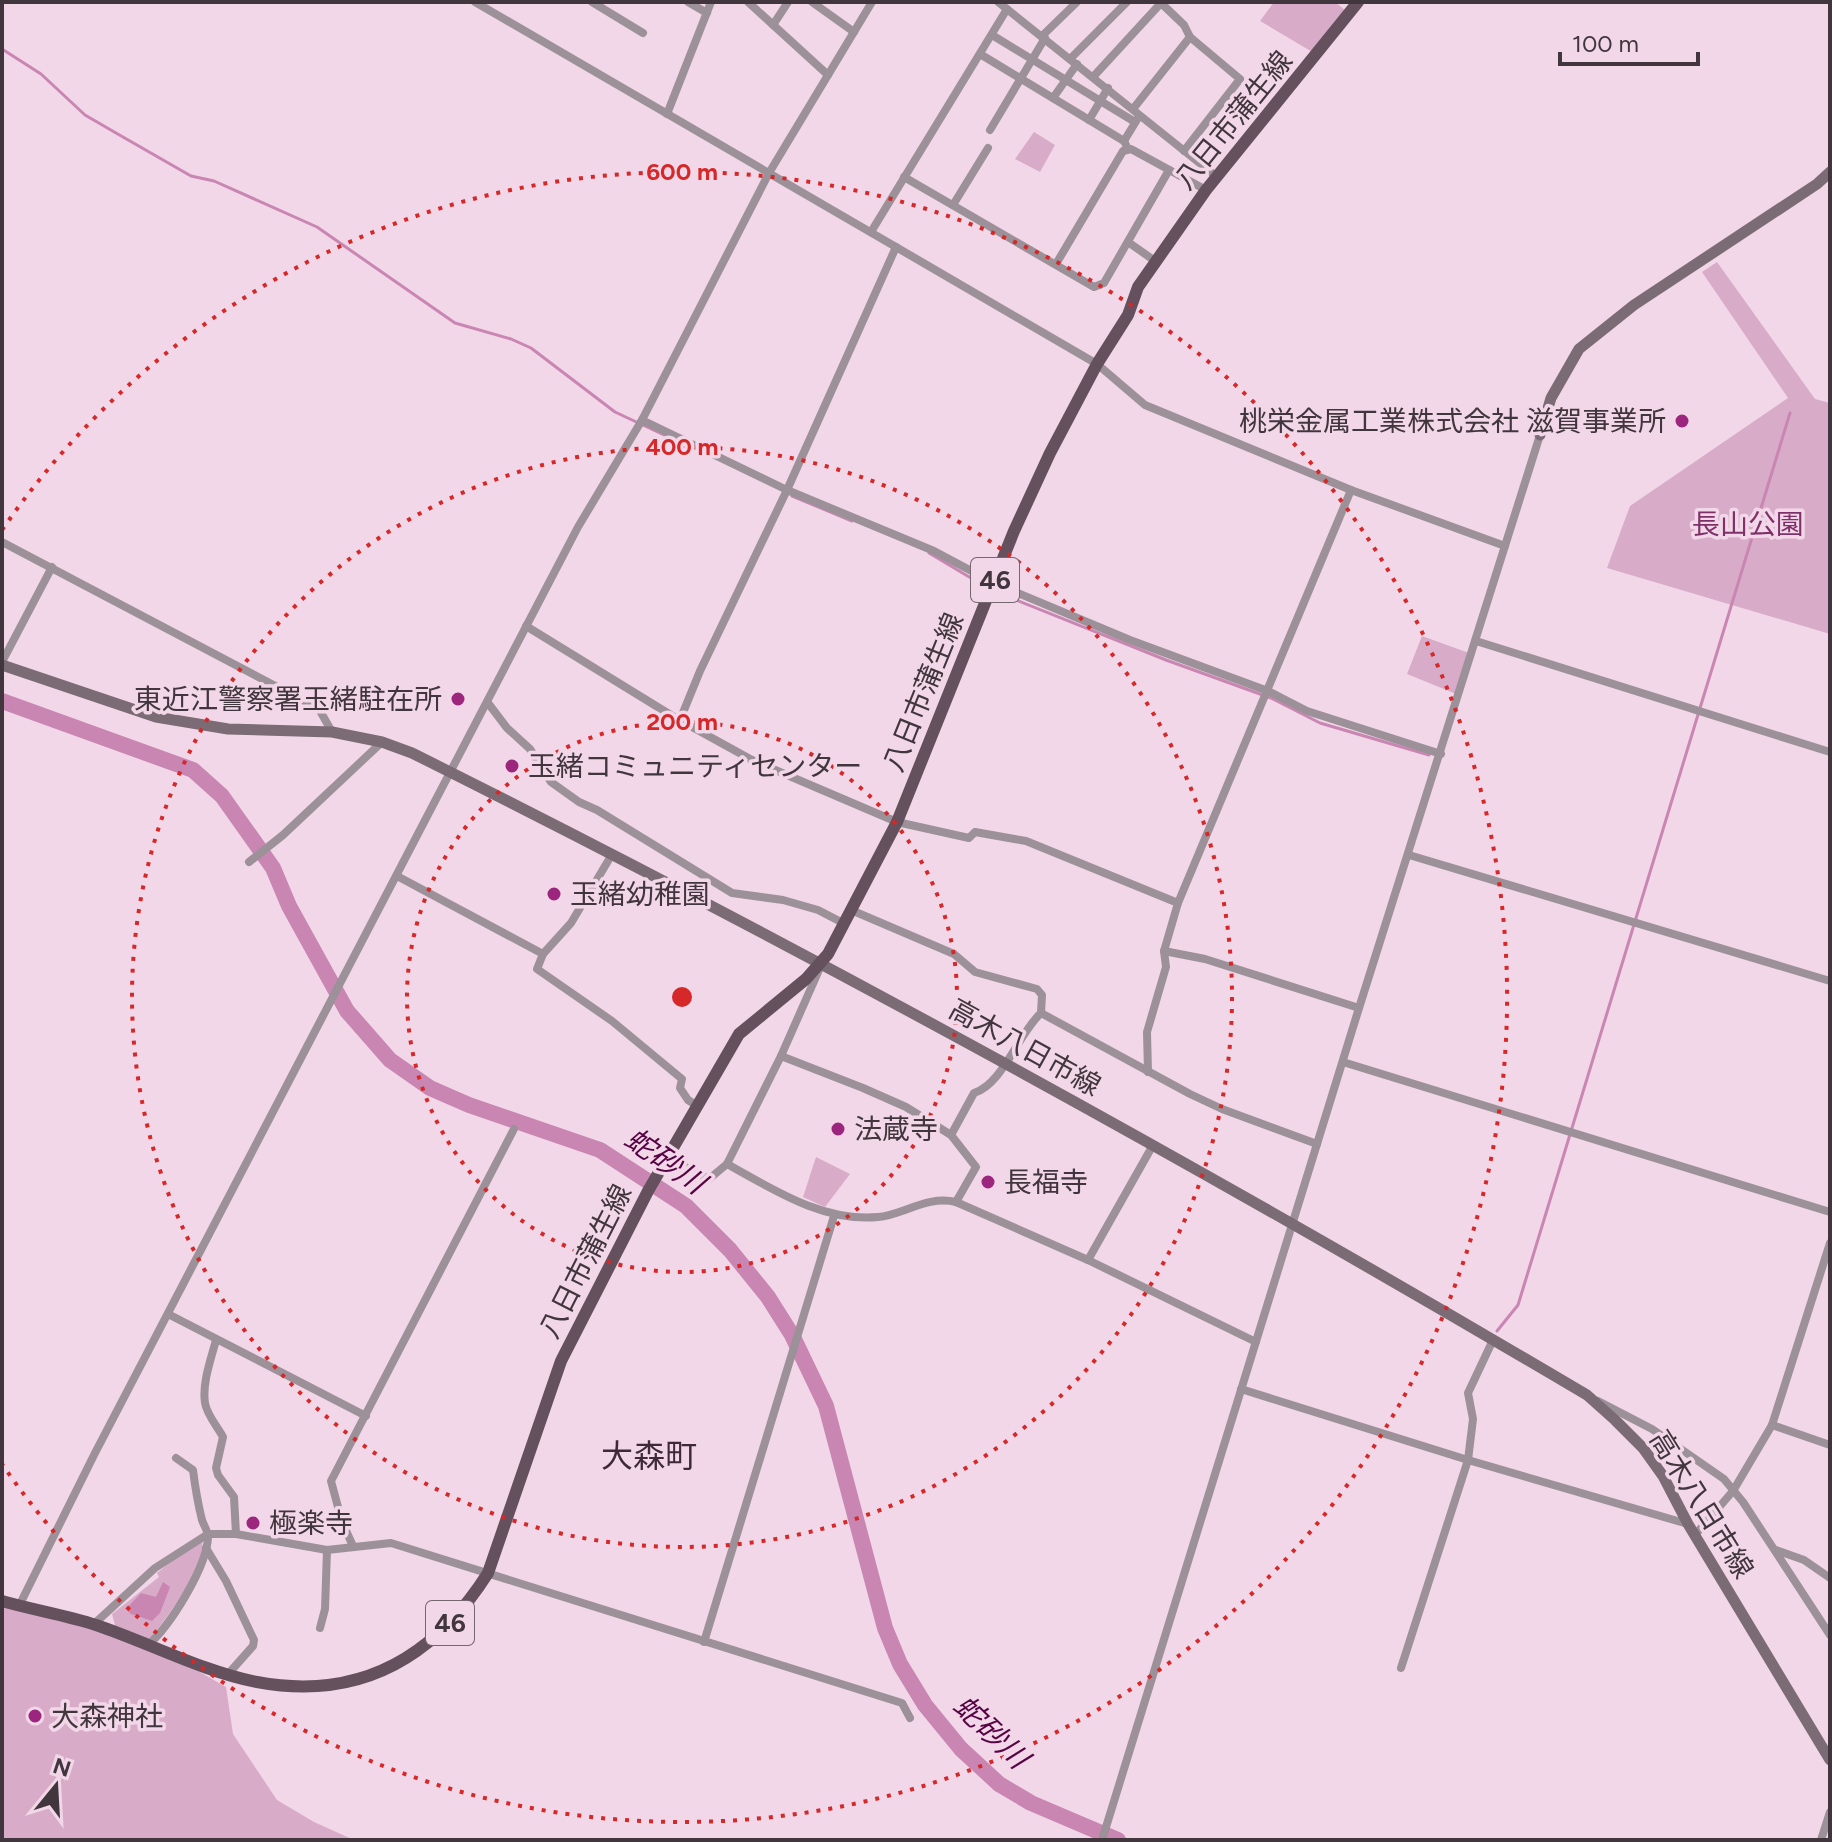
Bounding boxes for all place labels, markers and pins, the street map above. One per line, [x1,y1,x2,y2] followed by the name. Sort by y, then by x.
[1239,404,1666,438] place label: 桃栄金属工業株式会社 滋賀事業所
[1673,412,1691,430] marker: 桃栄金属工業株式会社 滋賀事業所
[134,682,442,716] place label: 東近江警察署玉緒駐在所
[449,690,467,708] marker: 東近江警察署玉緒駐在所
[528,749,862,783] place label: 玉緒コミュニティセンター
[503,757,521,775] marker: 玉緒コミュニティセンター
[570,877,710,911] place label: 玉緒幼稚園
[545,885,563,903] marker: 玉緒幼稚園
[668,983,696,1011] centre of rings
[854,1112,938,1146] place label: 法蔵寺
[829,1120,847,1138] marker: 法蔵寺
[1004,1165,1088,1199] place label: 長福寺
[979,1173,997,1191] marker: 長福寺
[269,1506,353,1540] place label: 極楽寺
[244,1514,262,1532] marker: 極楽寺
[51,1699,163,1733] place label: 大森神社
[26,1707,44,1725] marker: 大森神社

